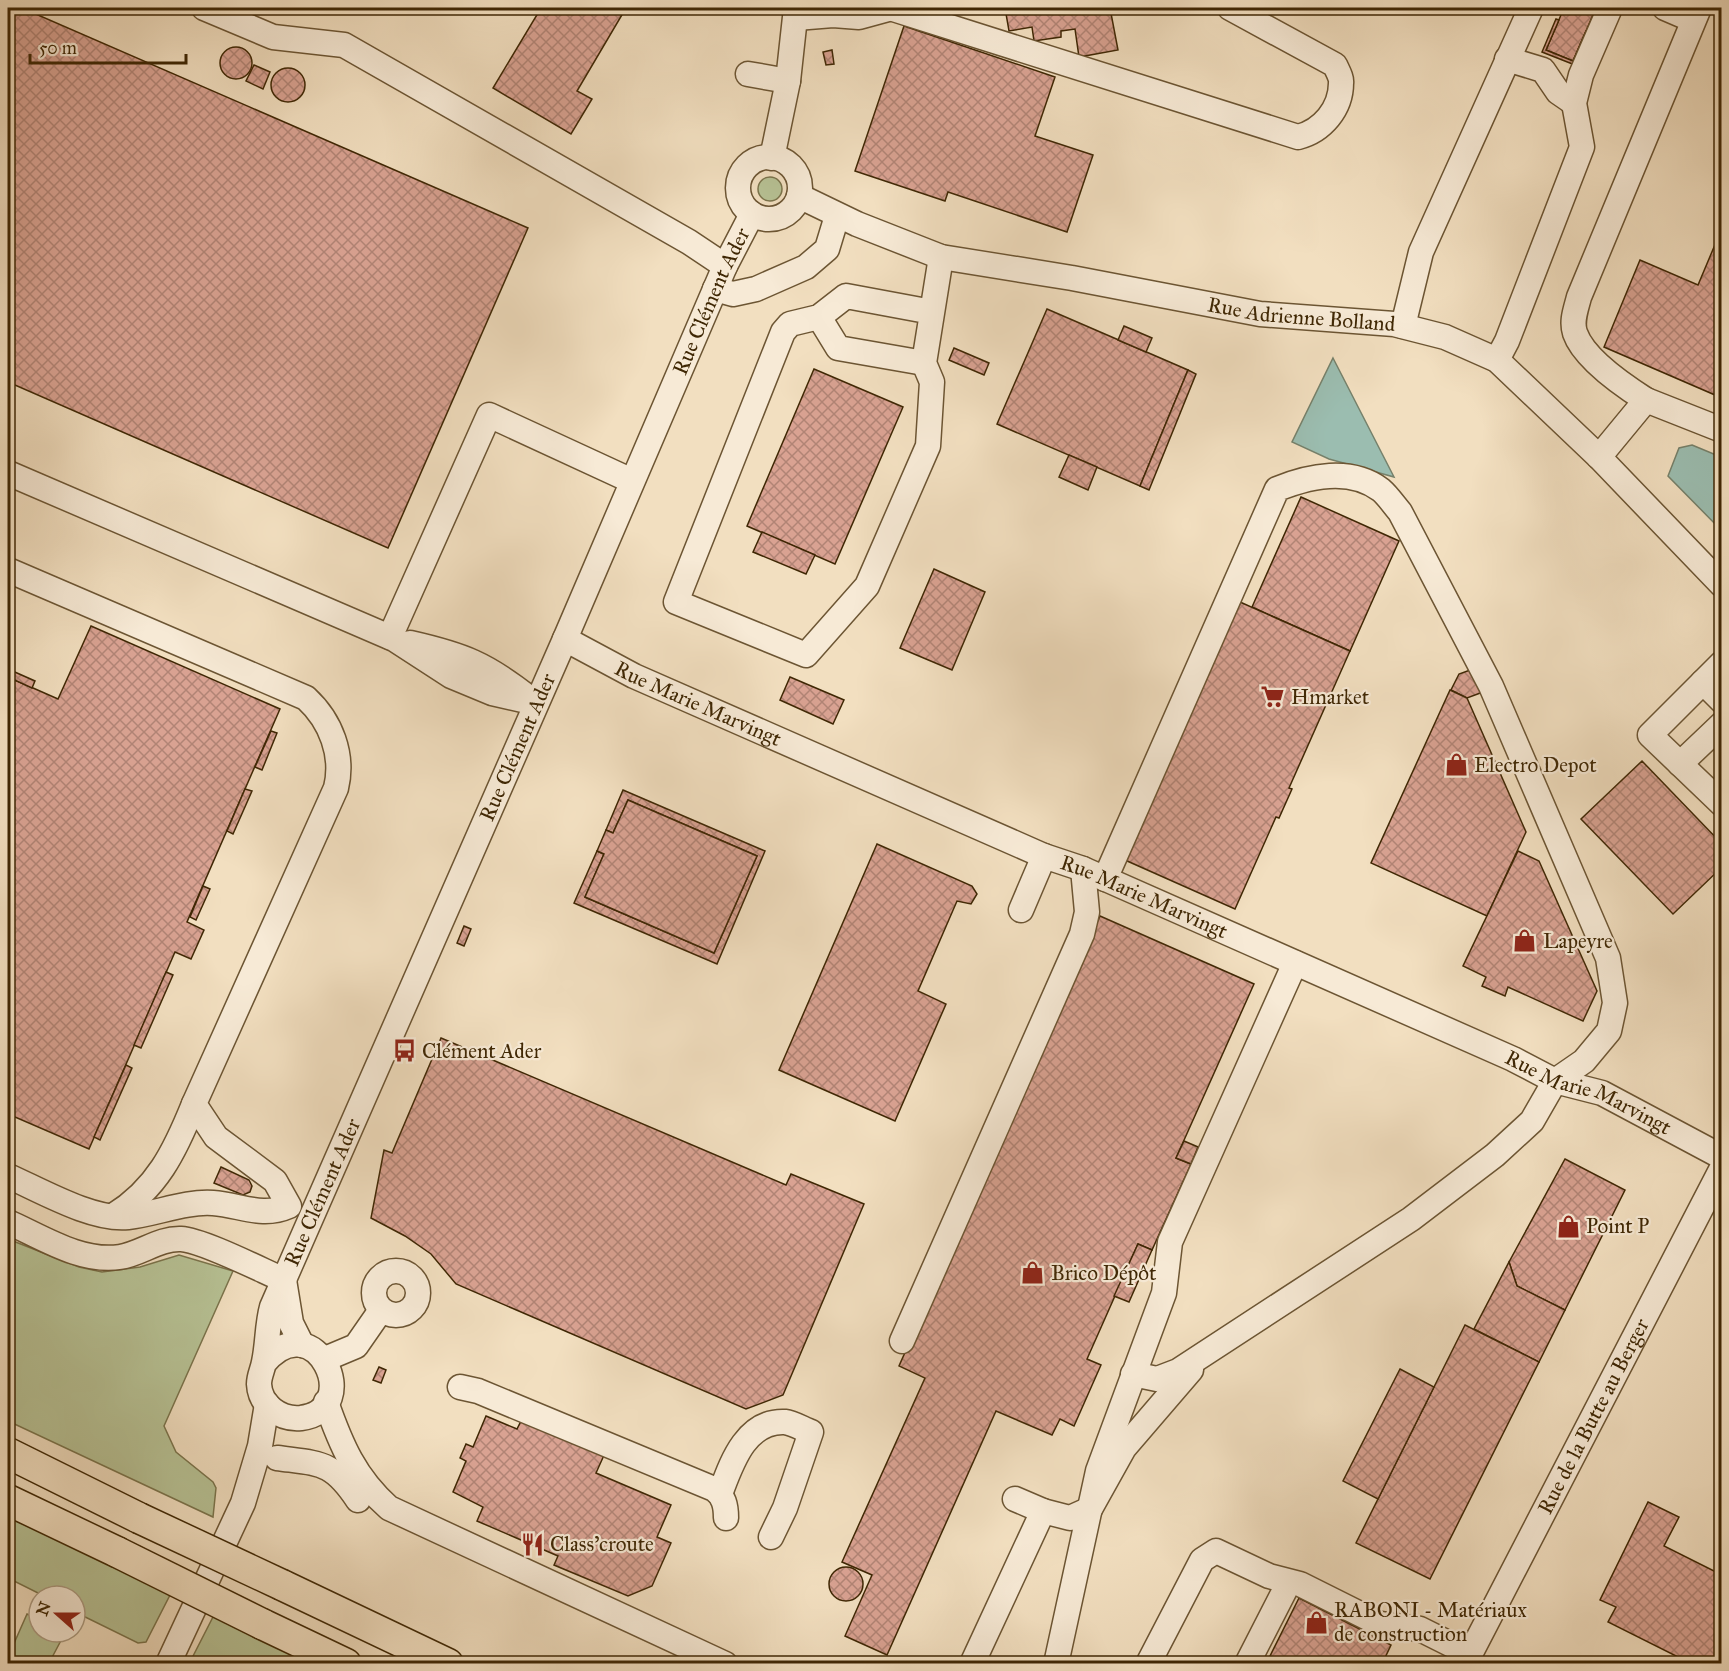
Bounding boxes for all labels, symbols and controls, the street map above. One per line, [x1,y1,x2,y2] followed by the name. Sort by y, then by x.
[30,27,186,65] scale bar
[39,37,77,59] text: 50 m
[667,223,756,379] street label: Rue Clément Ader
[1205,291,1397,337] street label: Rue Adrienne Bolland
[610,655,786,752] street label: Rue Marie Marvingt
[474,669,561,825] street label: Rue Clément Ader
[1260,684,1286,710] supermarket icon: Hmarket
[1291,684,1370,710] place label: Hmarket
[1443,752,1469,778] shop icon: Electro Depot
[1474,752,1597,778] place label: Electro Depot
[1057,849,1232,944] street label: Rue Marie Marvingt
[1512,928,1538,954] shop icon: Lapeyre
[1543,928,1613,954] place label: Lapeyre
[391,1038,417,1064] bus stop icon: Clément Ader
[422,1038,542,1064] place label: Clément Ader
[1501,1044,1676,1141] street label: Rue Marie Marvingt
[279,1114,366,1270] street label: Rue Clément Ader
[1555,1213,1581,1239] shop icon: Point P
[1586,1213,1649,1239] place label: Point P
[1020,1260,1046,1286] shop icon: Brico Dépôt
[1051,1260,1157,1286] place label: Brico Dépôt
[1532,1314,1655,1518] street label: Rue de la Butte au Berger
[519,1531,545,1557] restaurant icon: Class'croute
[550,1531,654,1557] place label: Class'croute
[27,1584,87,1644] north arrow
[1334,1597,1527,1647] place label: RABONI - Matériaux de construction
[32,1599,55,1619] text: N
[1303,1609,1329,1635] shop icon: RABONI - Matériaux de construction

